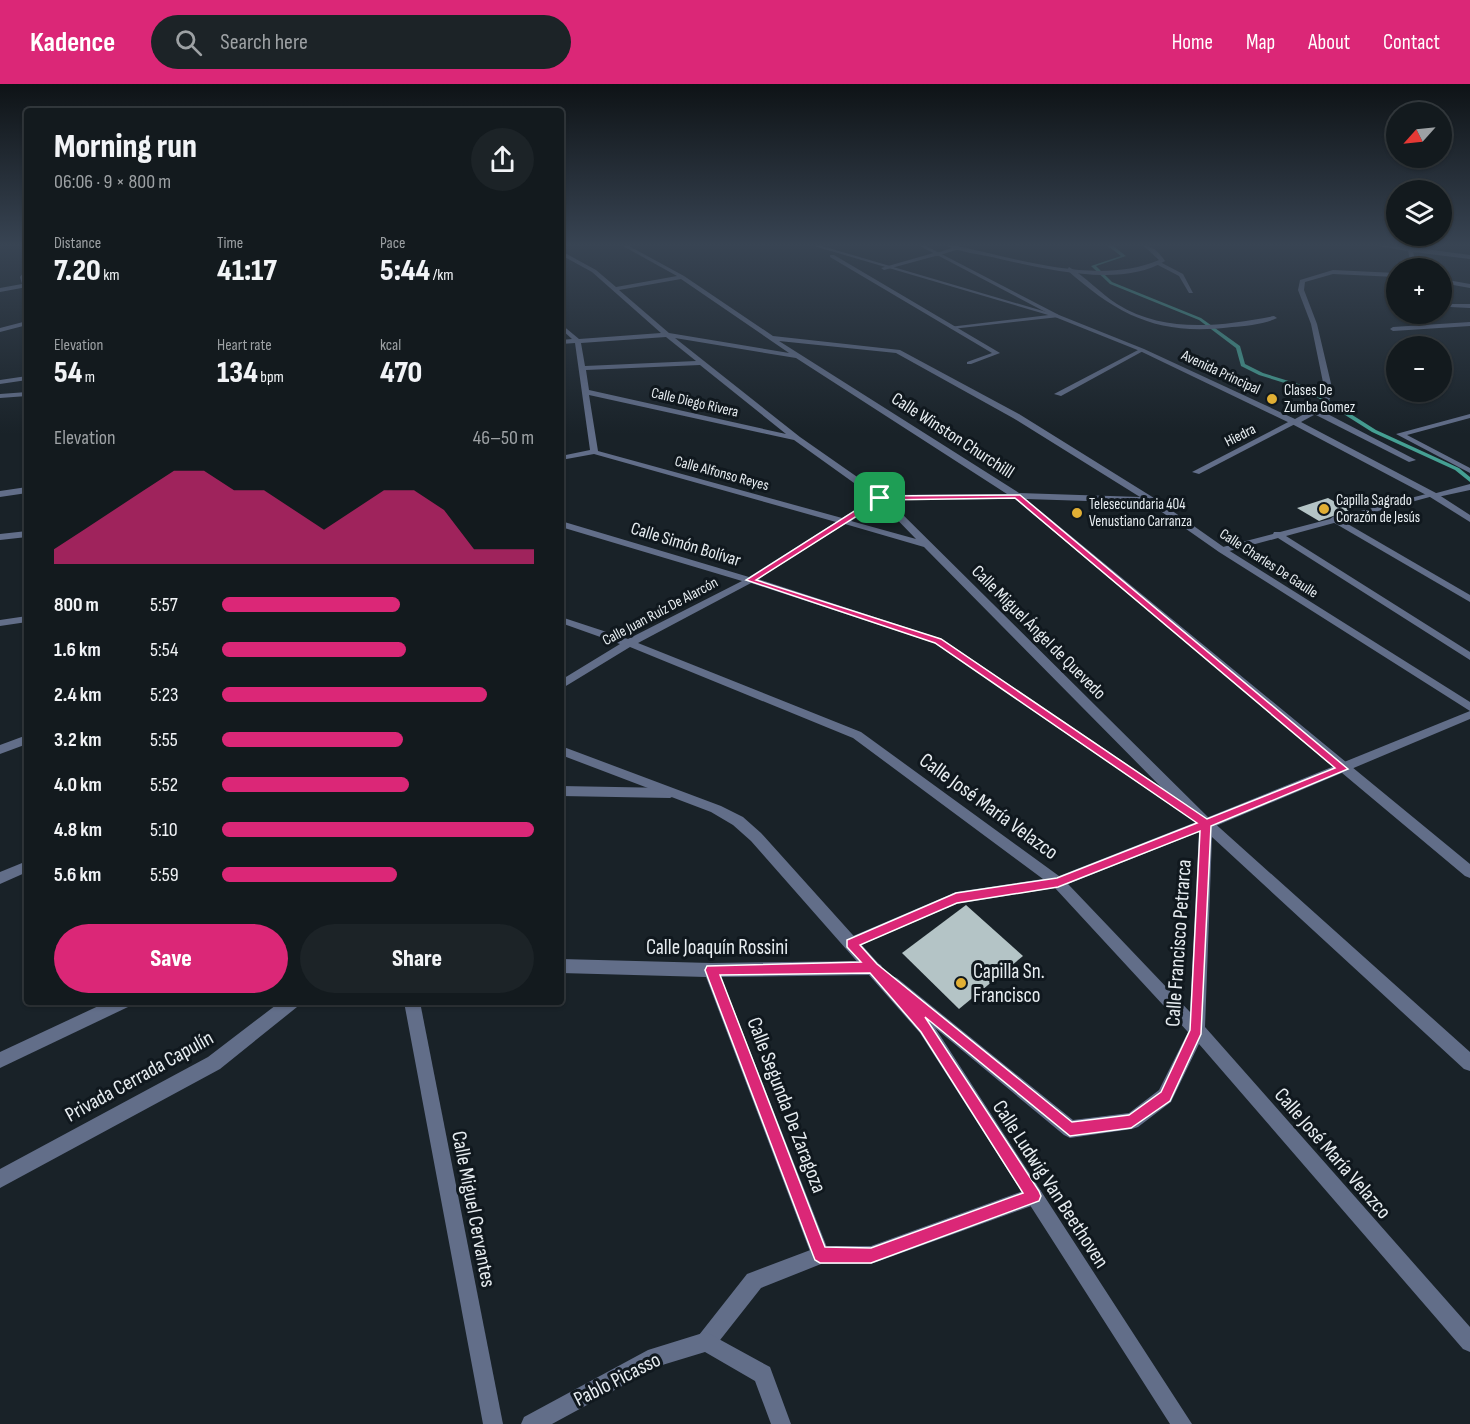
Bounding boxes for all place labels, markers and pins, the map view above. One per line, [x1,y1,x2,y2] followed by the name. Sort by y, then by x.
[1284,381,1356,417] place label: Clases De Zumba Gomez
[1265,392,1279,406] marker: Clases De Zumba Gomez
[854,472,905,523] pin
[1336,491,1420,527] place label: Capilla Sagrado Corazón de Jesús
[1089,495,1192,531] place label: Telesecundaria 404 Venustiano Carranza
[1317,502,1331,516] marker: Capilla Sagrado Corazón de Jesús
[1070,506,1084,520] marker: Telesecundaria 404 Venustiano Carranza
[973,959,1045,1008] place label: Capilla Sn. Francisco
[954,976,968,990] marker: Capilla Sn. Francisco

